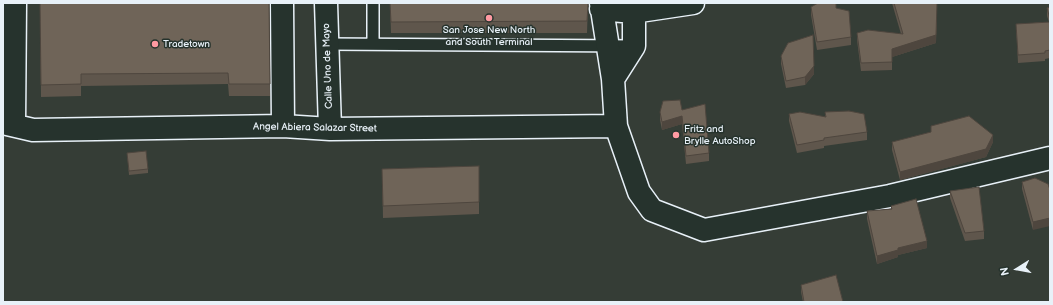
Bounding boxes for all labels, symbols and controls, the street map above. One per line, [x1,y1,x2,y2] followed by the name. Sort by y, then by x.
[484,13,494,23] marker: San Jose New North and South Terminal
[321,23,335,109] street label: Calle Uno de Mayo
[443,24,535,48] place label: San Jose New North and South Terminal
[163,38,210,50] place label: Tradetown
[150,39,160,49] marker: Tradetown
[253,121,377,135] street label: Angel Abiera Salazar Street
[684,123,756,146] place label: Fritz and Brylle AutoShop
[671,130,681,140] marker: Fritz and Brylle AutoShop
[997,249,1037,289] north arrow
[998,266,1012,277] text: N

